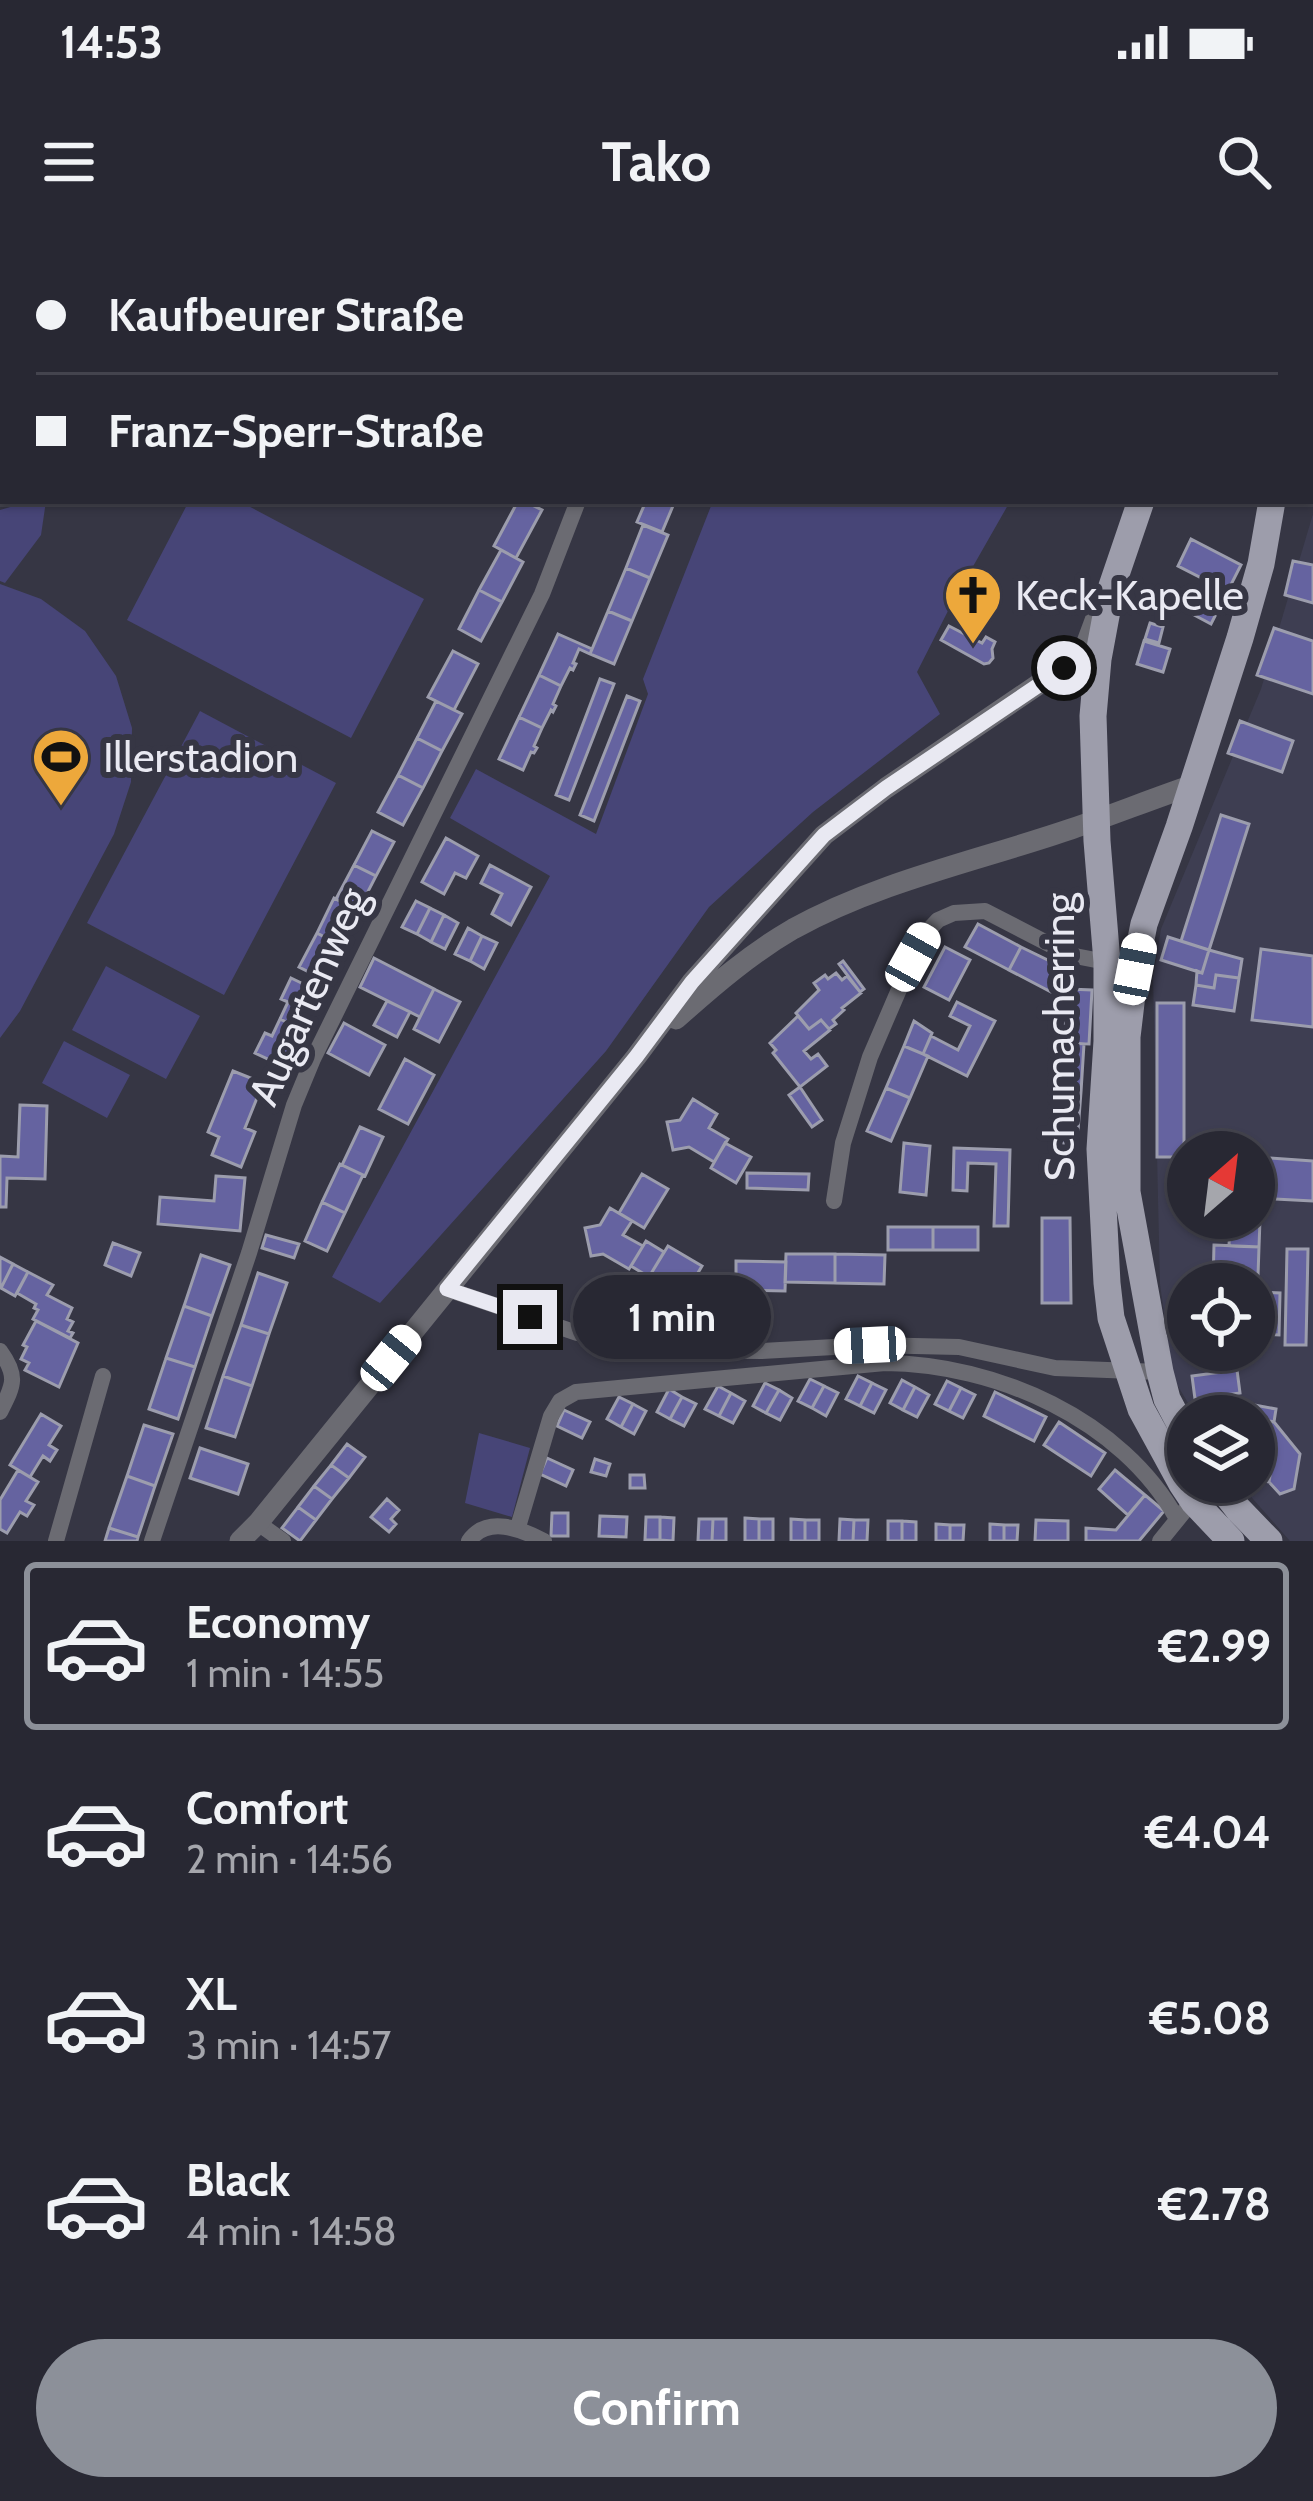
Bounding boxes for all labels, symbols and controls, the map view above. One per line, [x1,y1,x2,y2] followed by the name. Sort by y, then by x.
[60,15,163,69] text: 14:53
[36,129,102,195] icon: menu
[602,129,711,195] text: Tako
[1211,129,1277,195] icon: search
[108,288,464,342] text: Kaufbeurer Straße
[108,404,484,458] text: Franz-Sperr-Straße
[942,564,1004,646] church icon: Keck-Kapelle
[1015,569,1244,621] place label: Keck-Kapelle
[1037,641,1091,695] route start
[30,726,92,808] sports icon: Illerstadion
[103,731,298,783] place label: Illerstadion
[237,878,380,1113] street label: Augartenweg
[1033,892,1085,1181] street label: Schumacherring
[880,917,946,997] car
[1110,930,1160,1008] car
[1167,1131,1275,1239] north arrow
[1167,1131,1275,1503] map controls
[1167,1263,1275,1371] button: locate
[572,1275,770,1359] callout: 1 min
[503,1290,557,1344] route end
[628,1293,716,1341] text: 1 min
[354,1319,428,1397] car
[833,1325,907,1365] car
[1167,1395,1275,1503] button: layers
[42,1592,150,1700] icon: car
[186,1595,370,1649] text: Economy
[1158,1619,1271,1673] text: €2.99
[186,1649,384,1697] text: 1 min · 14:55
[42,1778,150,1886] icon: car
[186,1781,349,1835] text: Comfort
[1145,1805,1271,1859] text: €4.04
[186,1835,393,1883] text: 2 min · 14:56
[42,1964,150,2072] icon: car
[186,1967,237,2021] text: XL
[1149,1991,1271,2045] text: €5.08
[186,2021,391,2069] text: 3 min · 14:57
[42,2150,150,2258] icon: car
[186,2153,290,2207] text: Black
[1158,2177,1271,2231] text: €2.78
[186,2207,397,2255] text: 4 min · 14:58
[36,2339,1277,2477] button: Confirm

